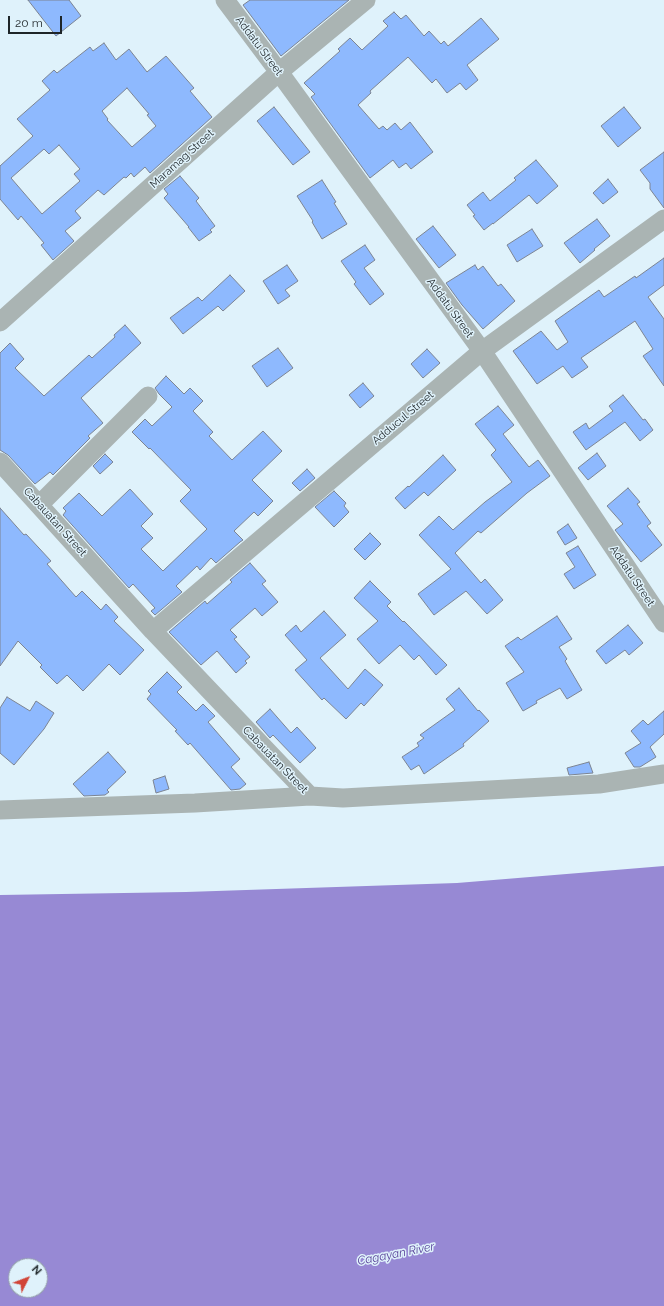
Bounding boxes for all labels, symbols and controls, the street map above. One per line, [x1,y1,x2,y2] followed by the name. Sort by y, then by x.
[10,8,64,34] scale bar
[233,14,285,78] street label: Addatu Street
[15,16,43,30] text: 20 m
[147,127,217,191] street label: Maramag Street
[424,276,476,340] street label: Addatu Street
[370,388,436,448] street label: Adducul Street
[21,485,89,559] street label: Cabauatan Street
[607,543,657,609] street label: Addatu Street
[240,724,310,796] street label: Cabauatan Street
[356,1239,436,1269] water label: Cagayan River
[8,1258,48,1298] north arrow
[29,1263,44,1278] text: N

